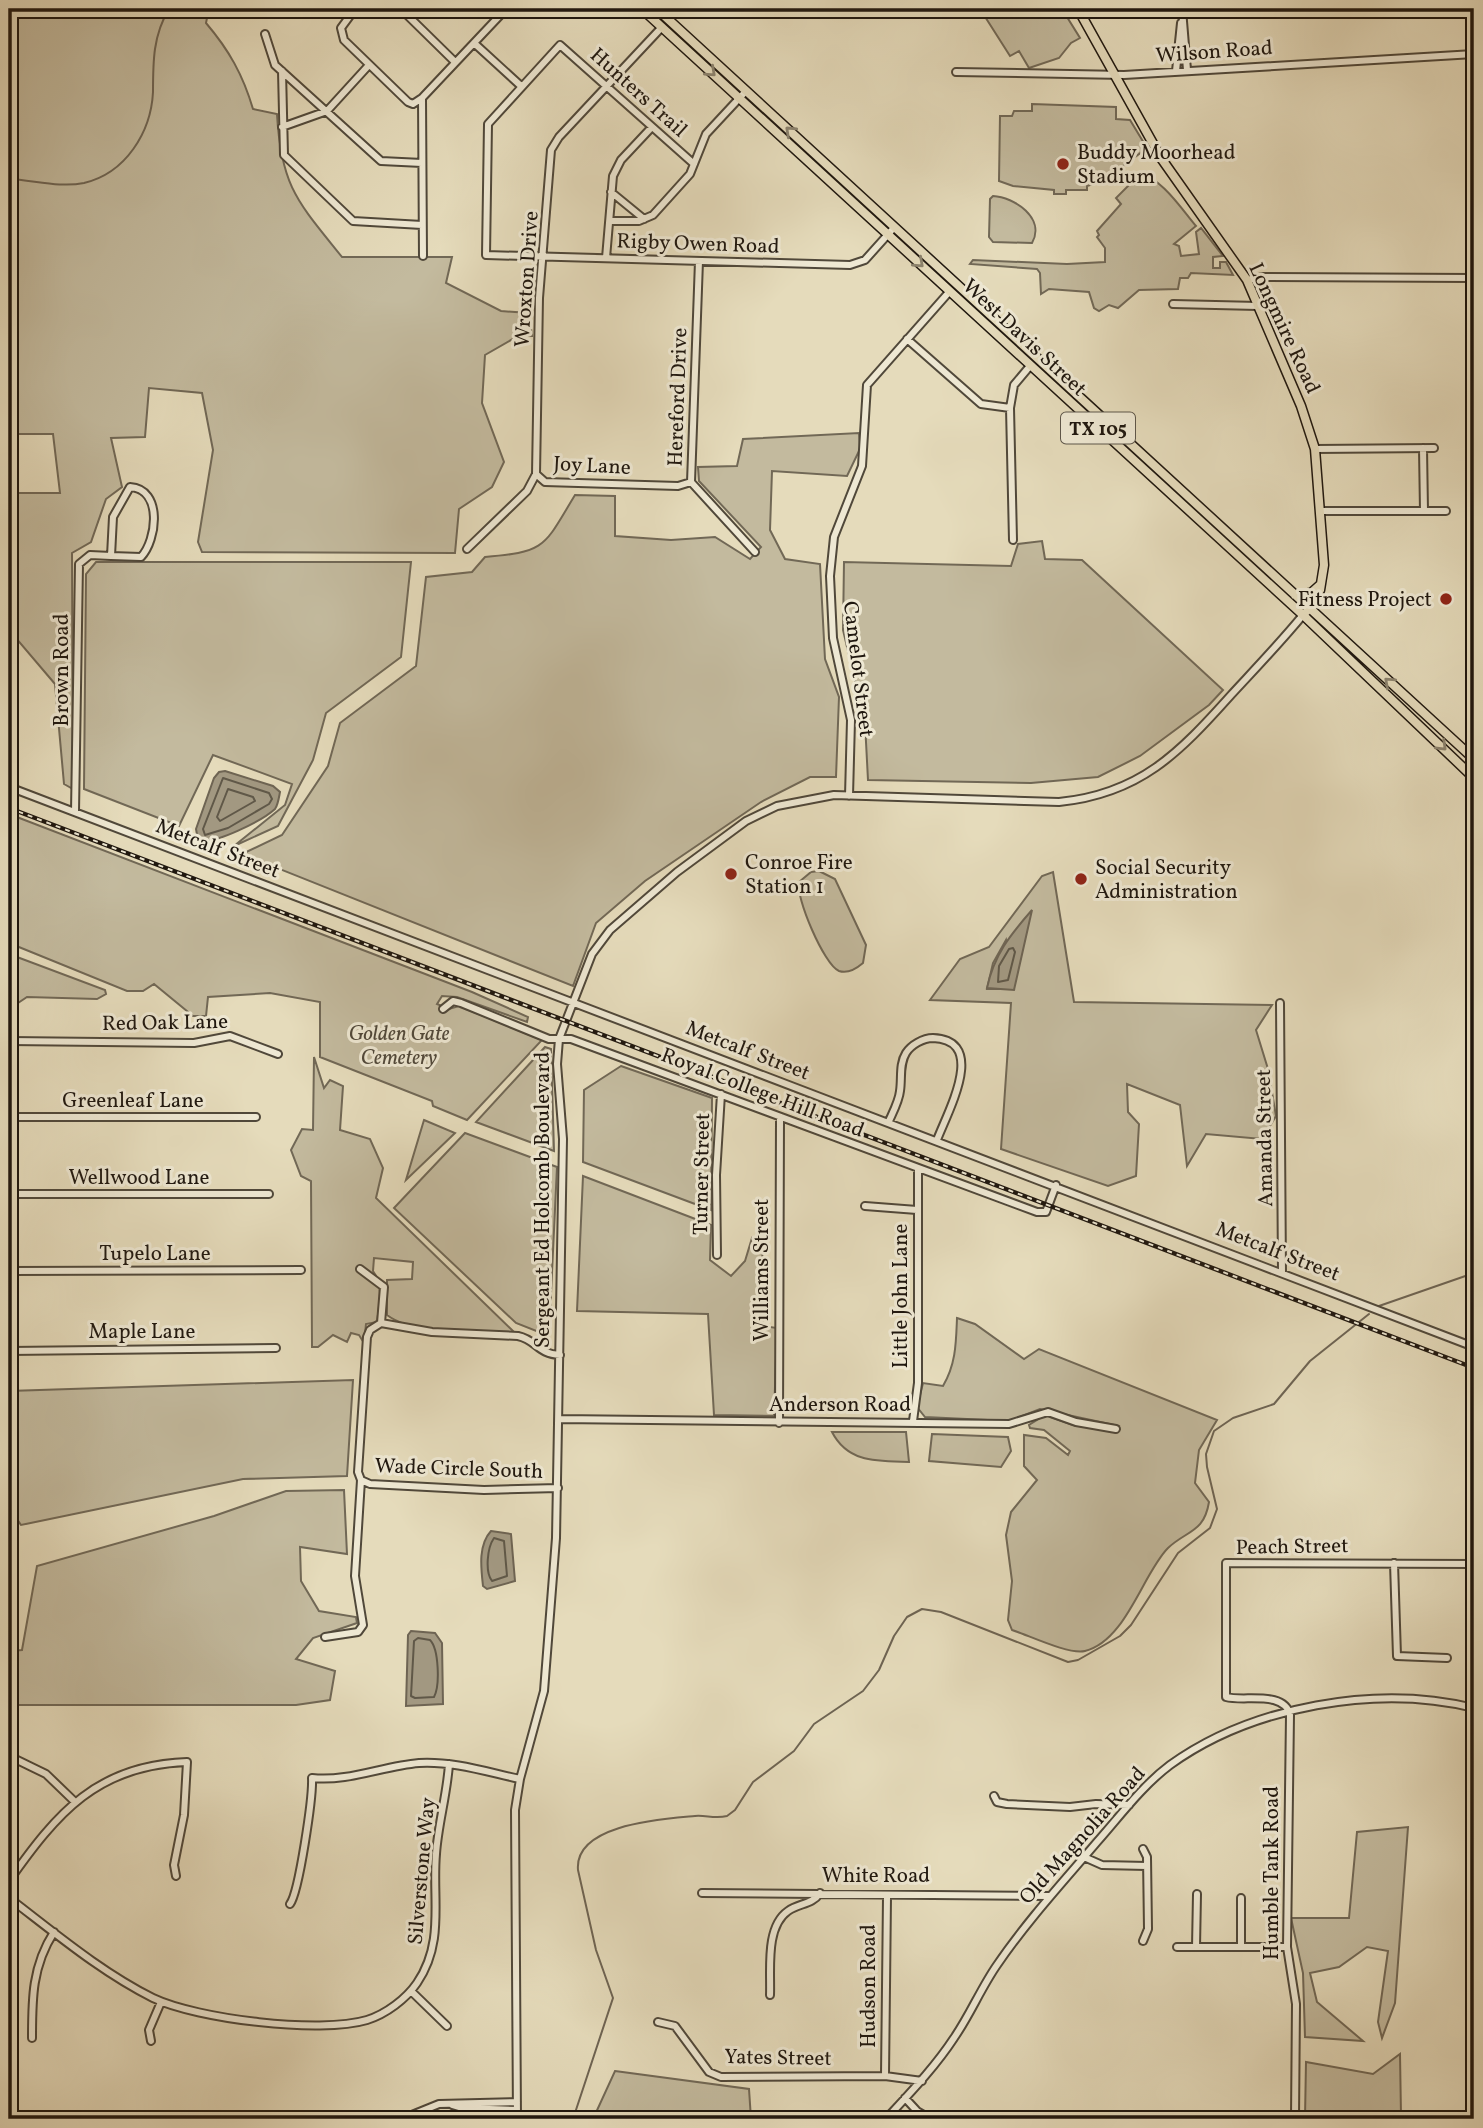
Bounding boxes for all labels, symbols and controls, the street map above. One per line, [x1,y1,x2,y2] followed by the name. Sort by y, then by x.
[1155,34,1274,71] street label: Wilson Road
[583,42,693,145] street label: Hunters Trail
[703,63,716,76] one-way arrow
[785,127,798,140] one-way arrow
[1077,139,1236,192] place label: Buddy Moorhead Stadium
[1055,156,1071,172] marker: Buddy Moorhead Stadium
[508,210,547,348] street label: Wroxton Drive
[616,227,780,262] street label: Rigby Owen Road
[910,255,923,267] one-way arrow
[1241,258,1327,399] street label: Longmire Road
[955,273,1093,404] street label: West Davis Street
[662,327,695,467] street label: Hereford Drive
[1061,412,1135,444] road number: TX 105
[552,450,631,483] street label: Joy Lane
[1298,586,1432,615] place label: Fitness Project
[1438,591,1454,607] marker: Fitness Project
[835,600,880,739] street label: Camelot Street
[48,613,77,727] street label: Brown Road
[1384,678,1397,691] one-way arrow
[1434,737,1447,750] one-way arrow
[151,812,284,886] street label: Metcalf Street
[745,849,853,902] place label: Conroe Fire Station 1
[1095,854,1238,907] place label: Social Security Administration
[723,866,739,882] marker: Conroe Fire Station 1
[1073,871,1089,887] marker: Social Security Administration
[102,1008,228,1039] street label: Red Oak Lane
[681,1014,814,1088] street label: Metcalf Street
[349,1020,450,1073] park label: Golden Gate Cemetery
[657,1041,868,1146] street label: Royal College Hill Road
[529,1052,558,1348] street label: Sergeant Ed Holcomb Boulevard
[1250,1069,1281,1207] street label: Amanda Street
[62,1087,204,1116] street label: Greenleaf Lane
[687,1113,718,1235] street label: Turner Street
[68,1164,210,1193] street label: Wellwood Lane
[748,1199,777,1341] street label: Williams Street
[1211,1215,1344,1289] street label: Metcalf Street
[887,1224,916,1368] street label: Little John Lane
[99,1240,211,1269] street label: Tupelo Lane
[89,1318,196,1347] street label: Maple Lane
[769,1391,911,1420] street label: Anderson Road
[374,1452,544,1487] street label: Wade Circle South
[1235,1532,1349,1563] street label: Peach Street
[1013,1761,1153,1911] street label: Old Magnolia Road
[1258,1786,1287,1960] street label: Humble Tank Road
[402,1796,443,1946] street label: Silverstone Way
[822,1862,930,1891] street label: White Road
[855,1924,884,2048] street label: Hudson Road
[724,2043,832,2074] street label: Yates Street

